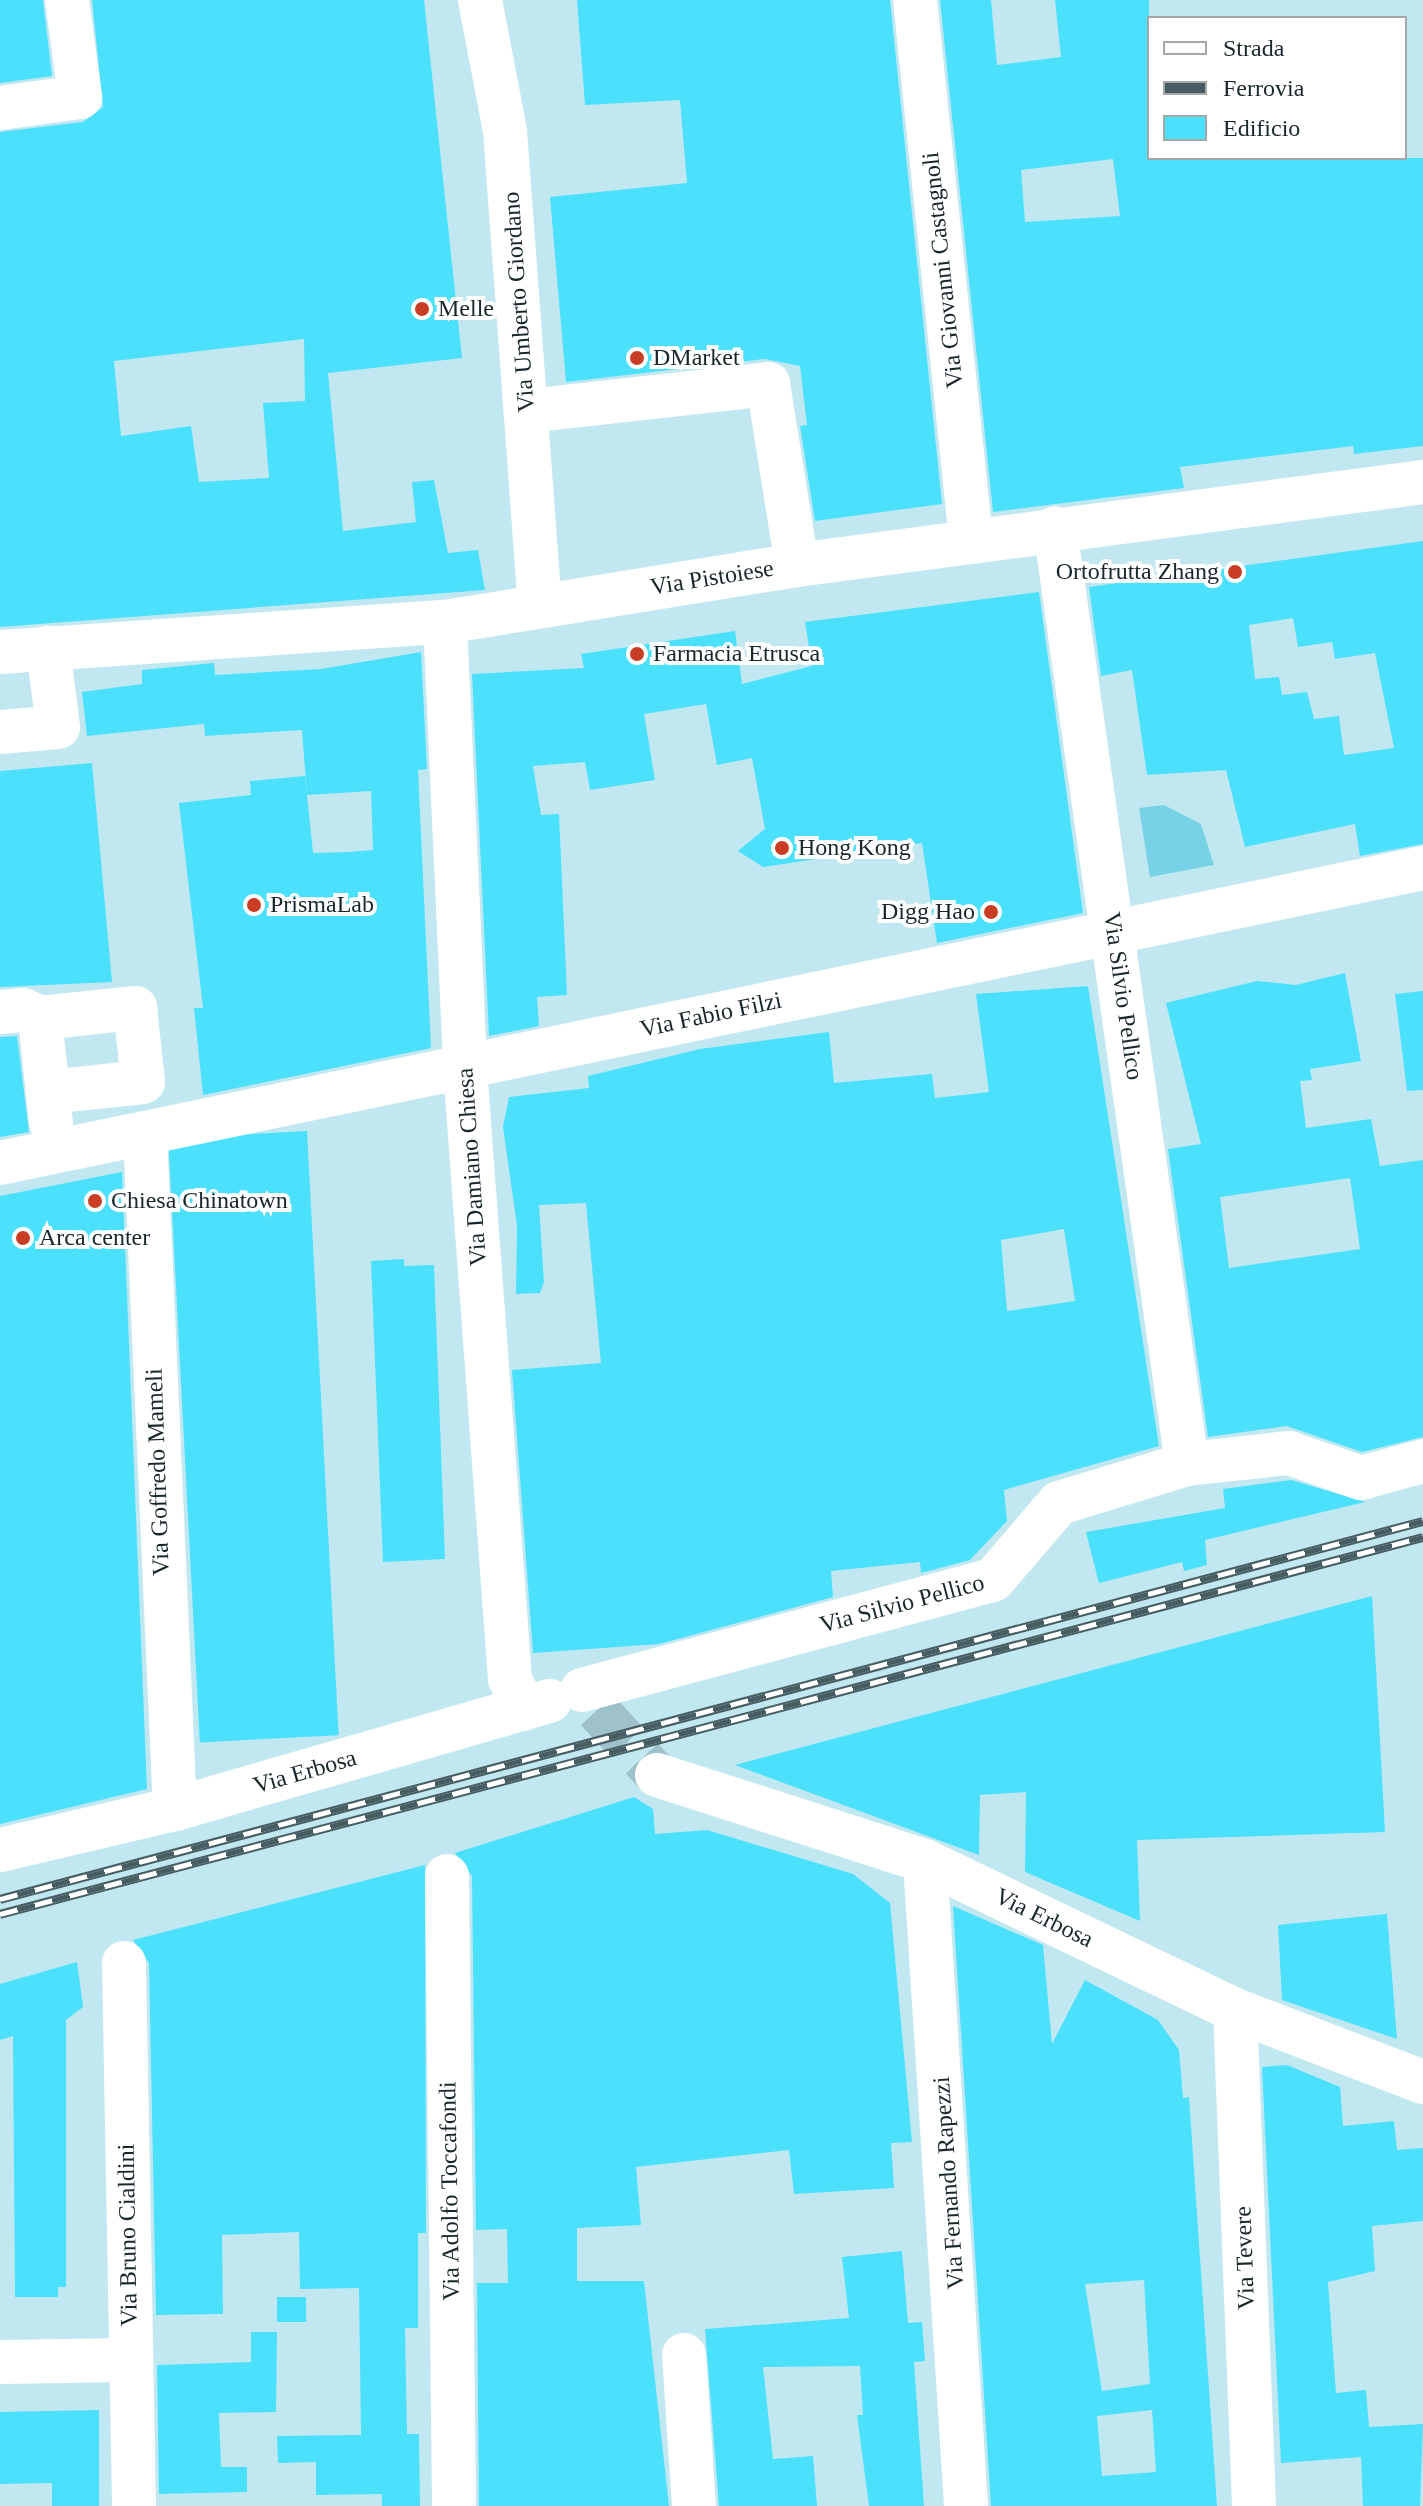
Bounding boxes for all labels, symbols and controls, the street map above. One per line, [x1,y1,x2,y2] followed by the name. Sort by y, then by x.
[1147,16,1407,160] legend
[1223,35,1284,61] text: Strada
[1223,75,1304,101] text: Ferrovia
[1223,115,1300,141] text: Edificio
[916,151,970,389] street label: Via Giovanni Castagnoli
[497,191,541,413] street label: Via Umberto Giordano
[438,295,494,323] place label: Melle
[413,300,431,318] marker: Melle
[653,344,740,372] place label: DMarket
[628,349,646,367] marker: DMarket
[648,554,776,602] street label: Via Pistoiese
[1056,558,1219,586] place label: Ortofrutta Zhang
[1226,563,1244,581] marker: Ortofrutta Zhang
[653,640,820,668] place label: Farmacia Etrusca
[628,645,646,663] marker: Farmacia Etrusca
[798,834,911,862] place label: Hong Kong
[773,839,791,857] marker: Hong Kong
[270,891,374,919] place label: PrismaLab
[245,896,263,914] marker: PrismaLab
[881,898,975,926] place label: Digg Hao
[982,903,1000,921] marker: Digg Hao
[1097,910,1149,1082] street label: Via Silvio Pellico
[638,986,784,1044] street label: Via Fabio Filzi
[451,1067,493,1267] street label: Via Damiano Chiesa
[111,1187,288,1215] place label: Chiesa Chinatown
[86,1192,104,1210] marker: Chiesa Chinatown
[39,1224,150,1252] place label: Arca center
[14,1229,32,1247] marker: Arca center
[140,1368,176,1576] street label: Via Goffredo Mameli
[817,1568,987,1640] street label: Via Silvio Pellico
[250,1744,360,1800] street label: Via Erbosa
[990,1882,1098,1954] street label: Via Erbosa
[927,2076,971,2290] street label: Via Fernando Rapezzi
[434,2080,466,2302] street label: Via Adolfo Toccafondi
[112,2143,144,2327] street label: Via Bruno Cialdini
[1229,2205,1261,2311] street label: Via Tevere

